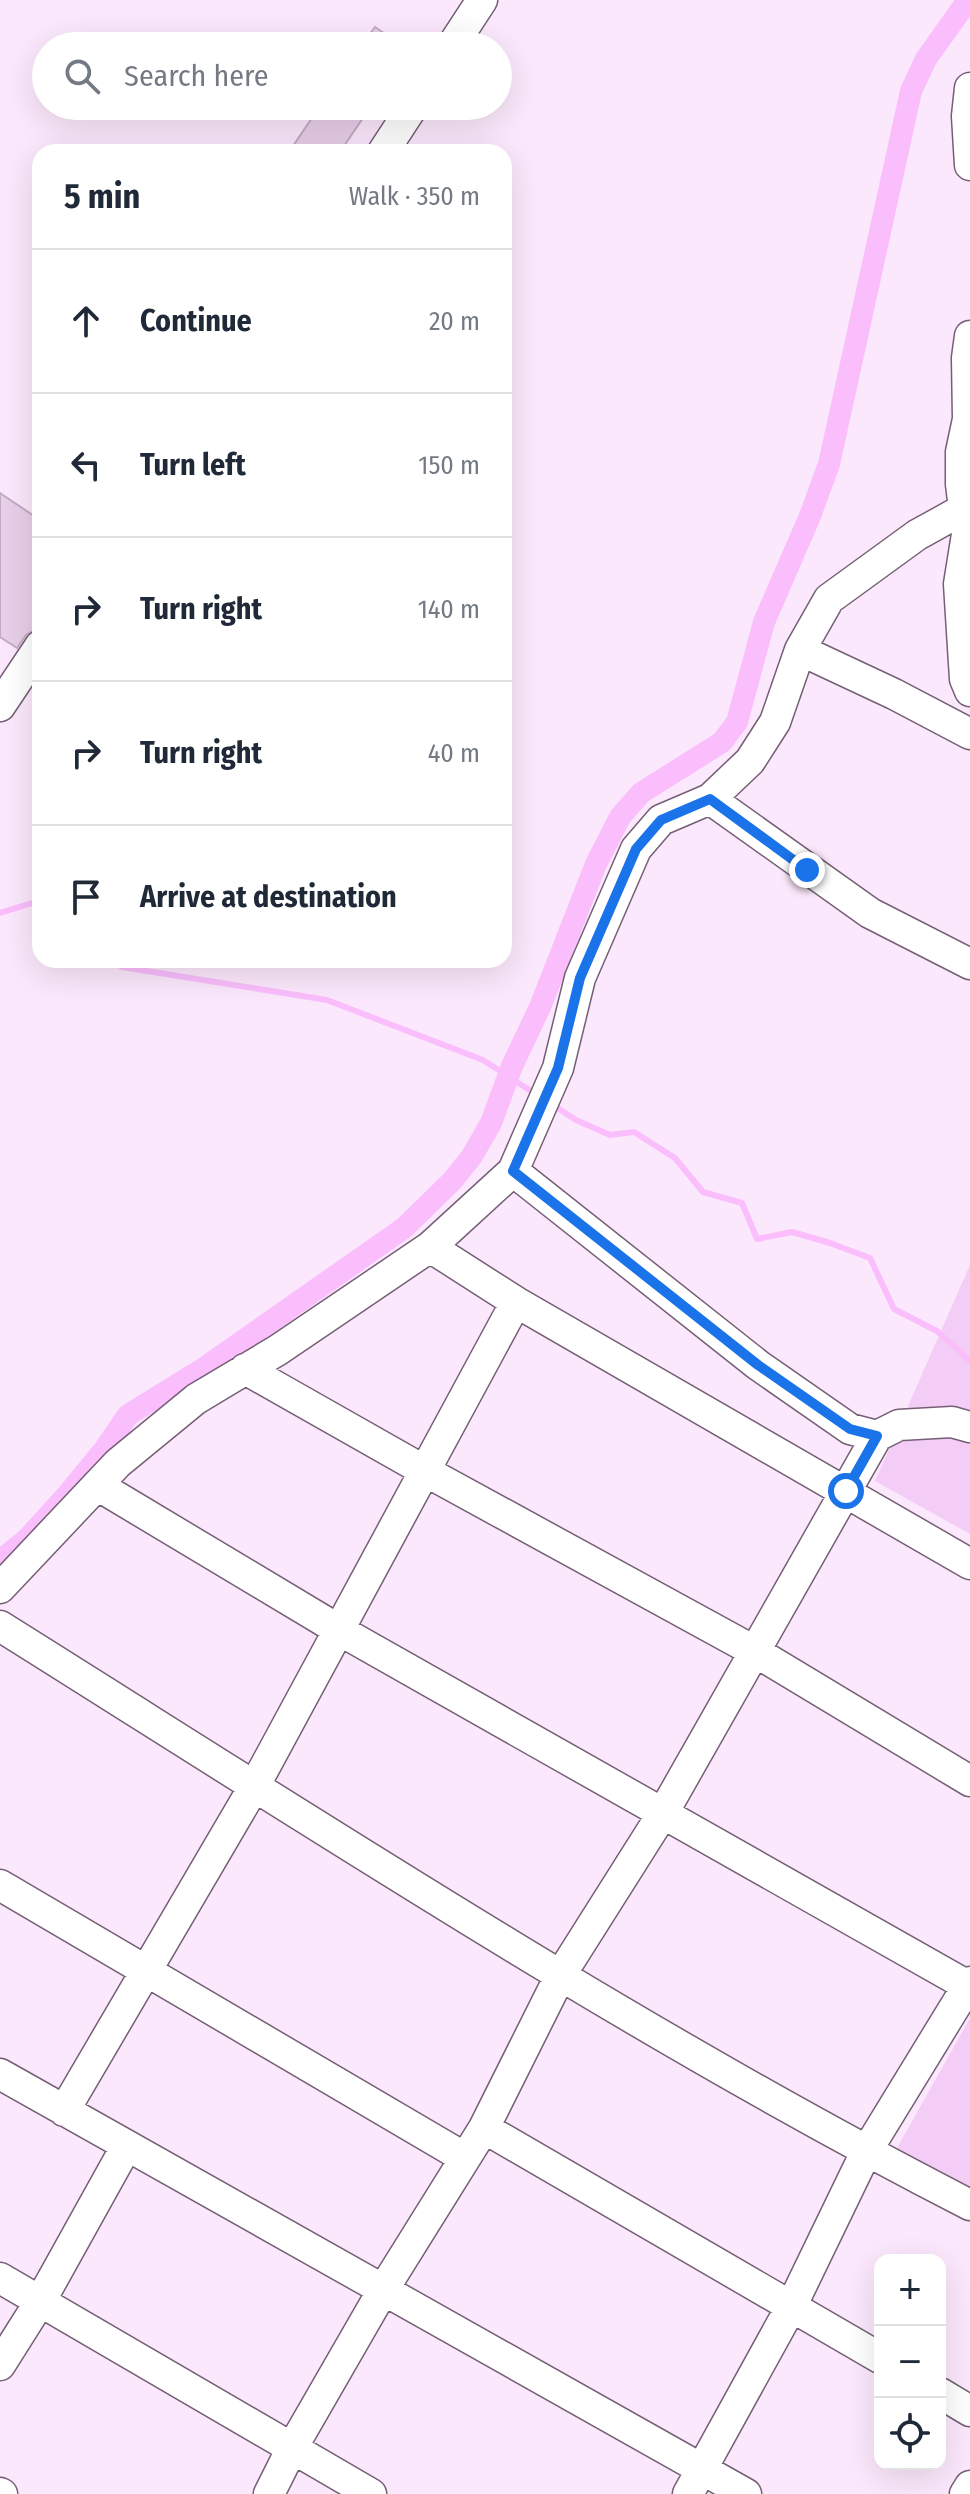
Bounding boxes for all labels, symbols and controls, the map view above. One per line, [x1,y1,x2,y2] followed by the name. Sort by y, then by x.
[32,32,512,120] search box
[60,54,104,98] icon: search
[124,58,269,94] text: Search here
[64,176,140,217] text: 5 min
[349,181,480,212] text: Walk · 350 m
[64,299,108,343] icon: ahead
[140,303,252,339] text: Continue
[429,306,480,337] text: 20 m
[64,443,108,487] icon: left
[140,447,246,483] text: Turn left
[418,450,480,481] text: 150 m
[64,587,108,631] icon: right
[140,591,262,627] text: Turn right
[418,594,480,625] text: 140 m
[64,731,108,775] icon: right
[140,735,262,771] text: Turn right
[428,738,480,769] text: 40 m
[789,852,825,888] route end
[64,875,108,919] icon: arrive
[140,879,397,915] text: Arrive at destination
[828,1473,864,1509] route start
[874,2254,946,2470] map controls
[874,2254,946,2326] button: +
[874,2326,946,2398] button: −
[874,2398,946,2470] button: locate

